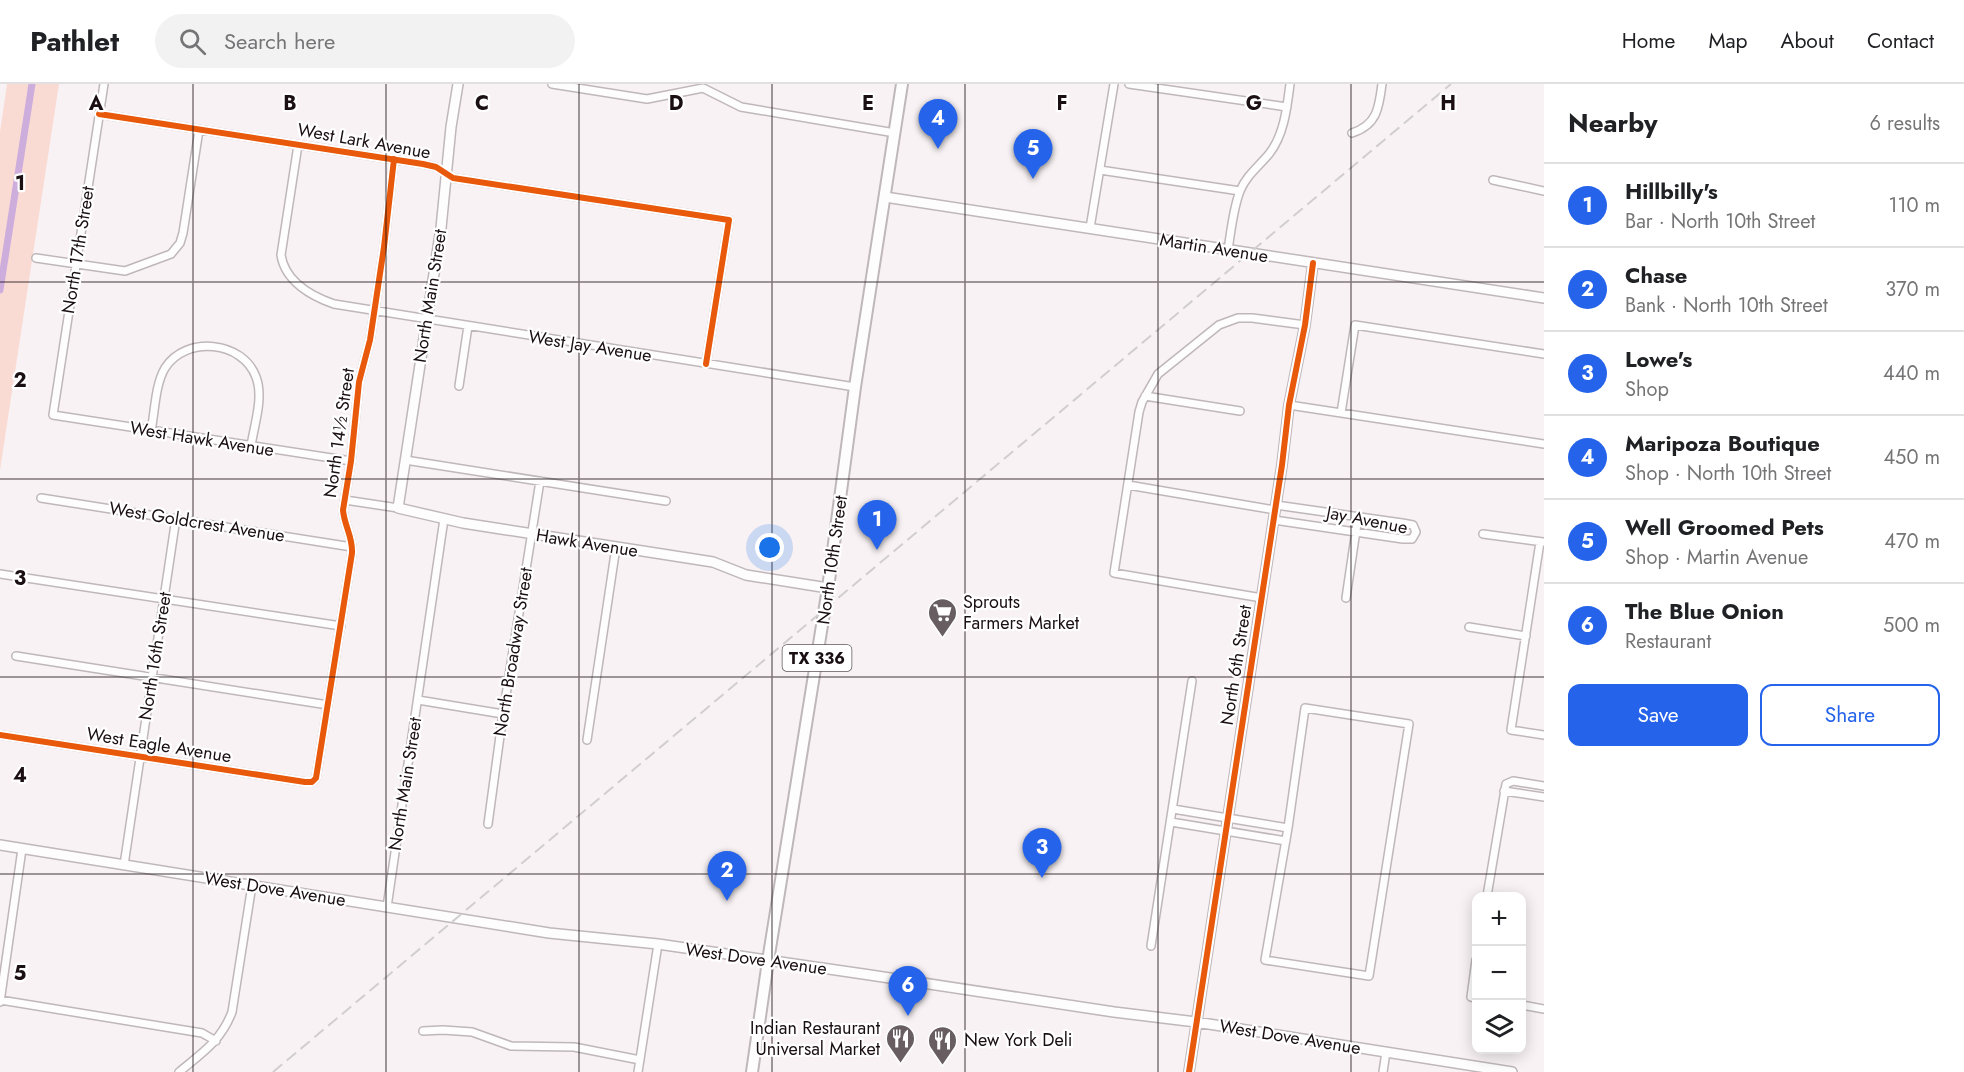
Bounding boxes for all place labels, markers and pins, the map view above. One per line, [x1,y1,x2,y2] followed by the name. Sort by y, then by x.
[918,100,958,149] pin: 4
[1014,130,1052,179] pin: 5
[858,500,896,550] pin: 1
[963,589,1080,636] place label: Sprouts Farmers Market
[926,596,958,638] supermarket icon: Sprouts Farmers Market
[1022,828,1062,878] pin: 3
[708,852,746,901] pin: 2
[888,966,928,1016] pin: 6
[750,1015,881,1062] place label: Indian Restaurant Universal Market
[885,1022,917,1064] restaurant icon: Indian Restaurant Universal Market
[927,1024,959,1066] restaurant icon: New York Deli
[964,1027,1073,1053] place label: New York Deli

